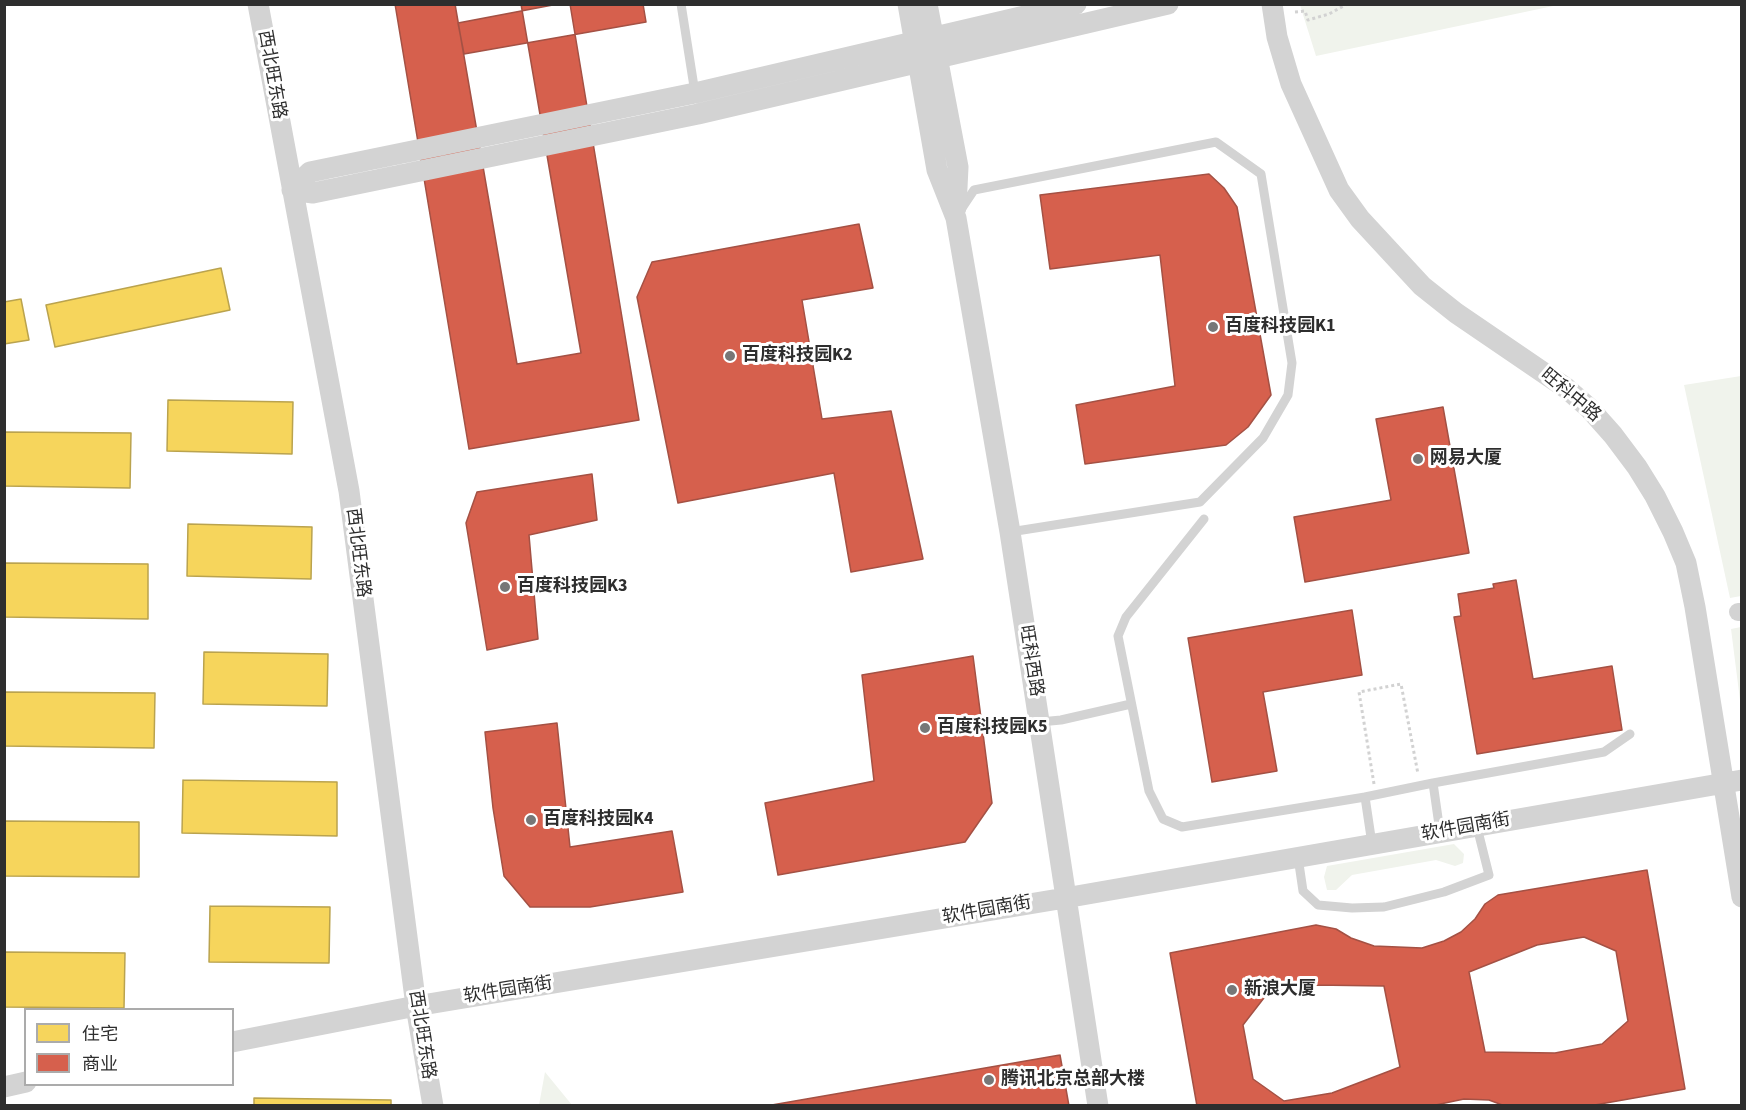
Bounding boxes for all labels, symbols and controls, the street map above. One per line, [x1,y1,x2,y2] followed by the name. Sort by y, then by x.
[253,29,289,121] street label: 西北旺东路
[1225,316,1336,338] place label: 百度科技园K1
[1206,320,1220,334] marker: 百度科技园K1
[742,345,853,367] place label: 百度科技园K2
[723,349,737,363] marker: 百度科技园K2
[1535,365,1605,427] street label: 旺科中路
[1430,448,1502,470] place label: 网易大厦
[1411,452,1425,466] marker: 网易大厦
[341,507,373,599] street label: 西北旺东路
[517,576,628,598] place label: 百度科技园K3
[498,580,512,594] marker: 百度科技园K3
[1014,624,1046,698] street label: 旺科西路
[937,717,1048,739] place label: 百度科技园K5
[918,721,932,735] marker: 百度科技园K5
[543,809,654,831] place label: 百度科技园K4
[1420,810,1512,846] street label: 软件园南街
[524,813,538,827] marker: 百度科技园K4
[941,893,1033,929] street label: 软件园南街
[462,973,554,1009] street label: 软件园南街
[1244,979,1316,1001] place label: 新浪大厦
[1225,983,1239,997] marker: 新浪大厦
[403,989,439,1081] street label: 西北旺东路
[24,1008,234,1086] legend
[82,1022,118,1047] text: 住宅
[82,1052,118,1077] text: 商业
[1001,1069,1145,1091] place label: 腾讯北京总部大楼
[982,1073,996,1087] marker: 腾讯北京总部大楼

